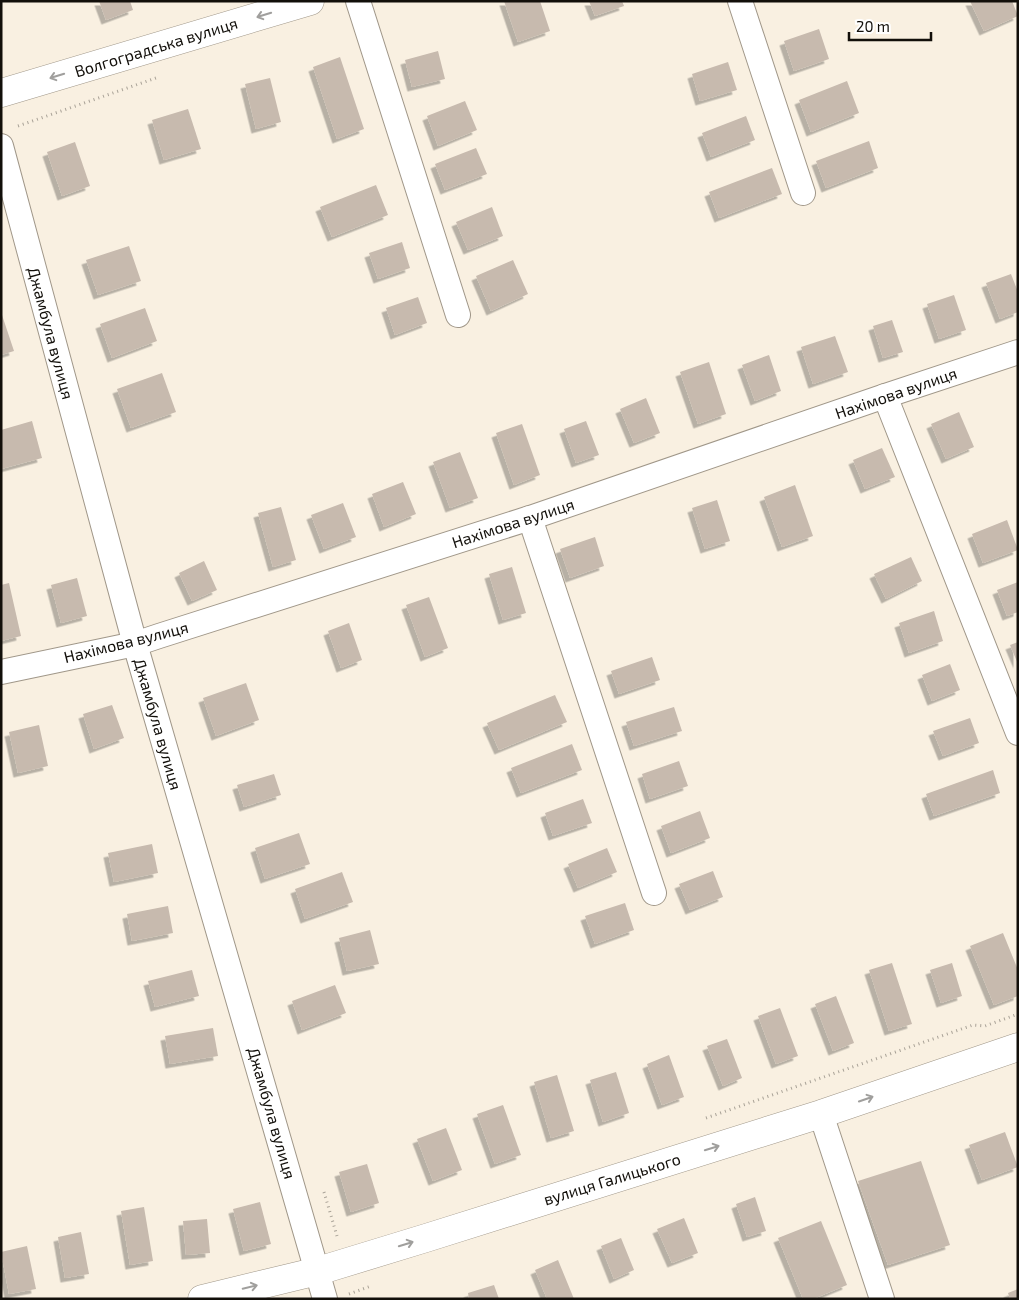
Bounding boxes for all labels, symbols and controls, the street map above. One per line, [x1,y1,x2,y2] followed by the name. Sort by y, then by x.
[849,10,932,42] scale bar
[256,11,272,21] one-way arrow
[72,13,240,81] street label: Волгоградська вулиця
[856,17,890,35] text: 20 m
[50,72,66,82] one-way arrow
[24,265,78,401] street label: Джамбула вулиця
[832,363,960,423] street label: Нахімова вулиця
[449,494,577,552] street label: Нахімова вулиця
[62,617,190,667] street label: Нахімова вулиця
[130,656,186,792] street label: Джамбула вулиця
[244,1045,300,1181] street label: Джамбула вулиця
[858,1093,874,1103] one-way arrow
[703,1143,719,1153] one-way arrow
[541,1149,683,1209] street label: вулиця Галицького
[398,1238,414,1248] one-way arrow
[241,1282,257,1291] one-way arrow

